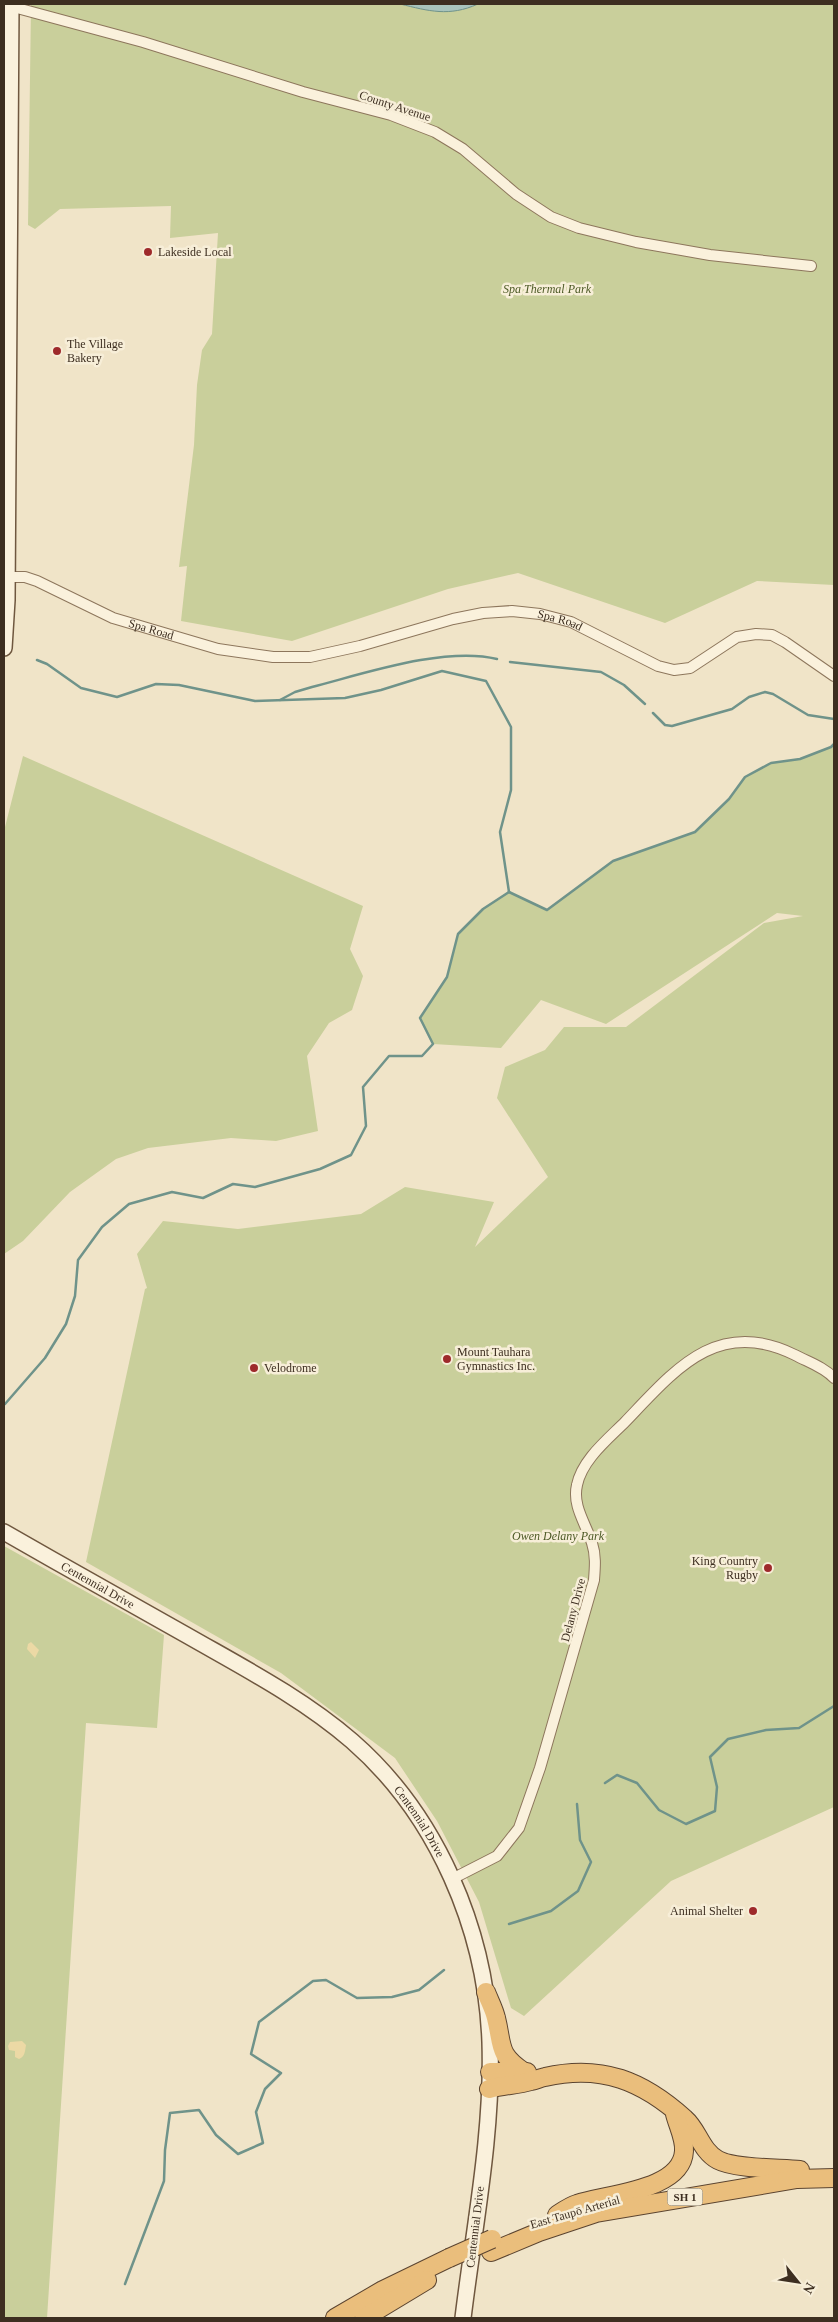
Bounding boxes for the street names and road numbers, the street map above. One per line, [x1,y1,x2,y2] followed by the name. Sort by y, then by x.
[358,88,432,124] street label: County Avenue
[536,607,585,634] street label: Spa Road
[127,616,175,643] street label: Spa Road
[59,1559,137,1612] street label: Centennial Drive
[558,1577,588,1643] street label: Delany Drive
[391,1783,448,1860] street label: Centennial Drive
[463,2185,487,2269] street label: Centennial Drive
[668,2188,702,2206] road number: SH 1
[528,2192,622,2232] street label: East Taupō Arterial

